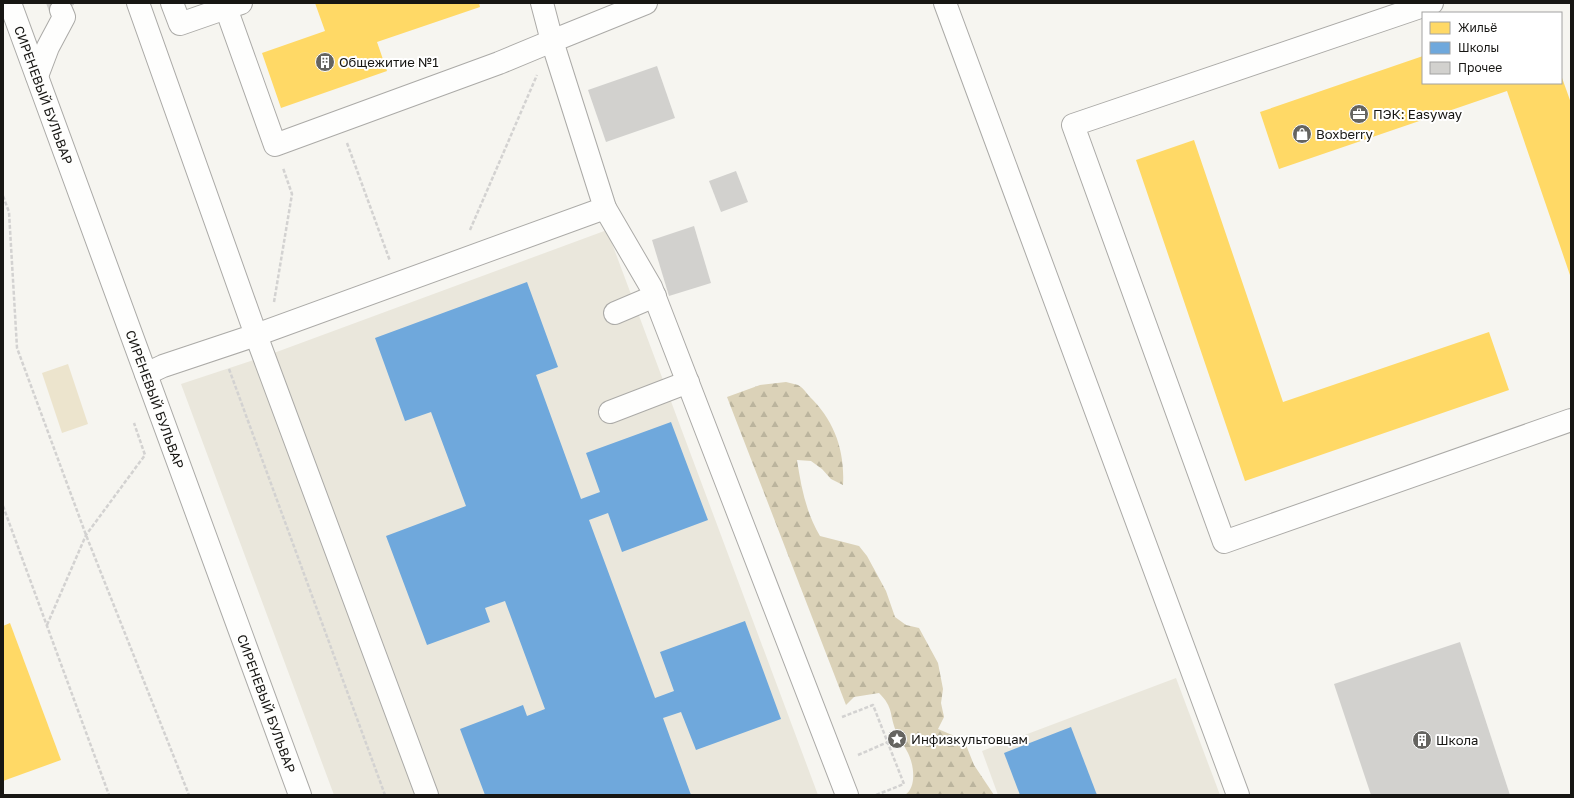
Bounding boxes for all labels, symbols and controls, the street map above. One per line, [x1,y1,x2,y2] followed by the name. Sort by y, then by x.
[1422,12,1562,84] legend
[1458,20,1497,35] text: Жильё
[11,24,76,166] street label: СИРЕНЕВЫЙ БУЛЬВАР
[1458,40,1499,55] text: Школы
[314,51,336,73] building icon: Общежитие №1
[339,54,439,70] place label: Общежитие №1
[1458,60,1502,75] text: Прочее
[1348,103,1370,125] office icon: ПЭК: Easyway
[1373,106,1463,122] place label: ПЭК: Easyway
[1291,123,1313,145] shop icon: Boxberry
[1316,126,1373,142] place label: Boxberry
[122,328,188,471] street label: СИРЕНЕВЫЙ БУЛЬВАР
[234,632,299,775] street label: СИРЕНЕВЫЙ БУЛЬВАР
[886,728,908,750] place icon: Инфизкультовцам
[1411,729,1433,751] building icon: Школа
[911,731,1028,747] place label: Инфизкультовцам
[1436,732,1478,748] place label: Школа

